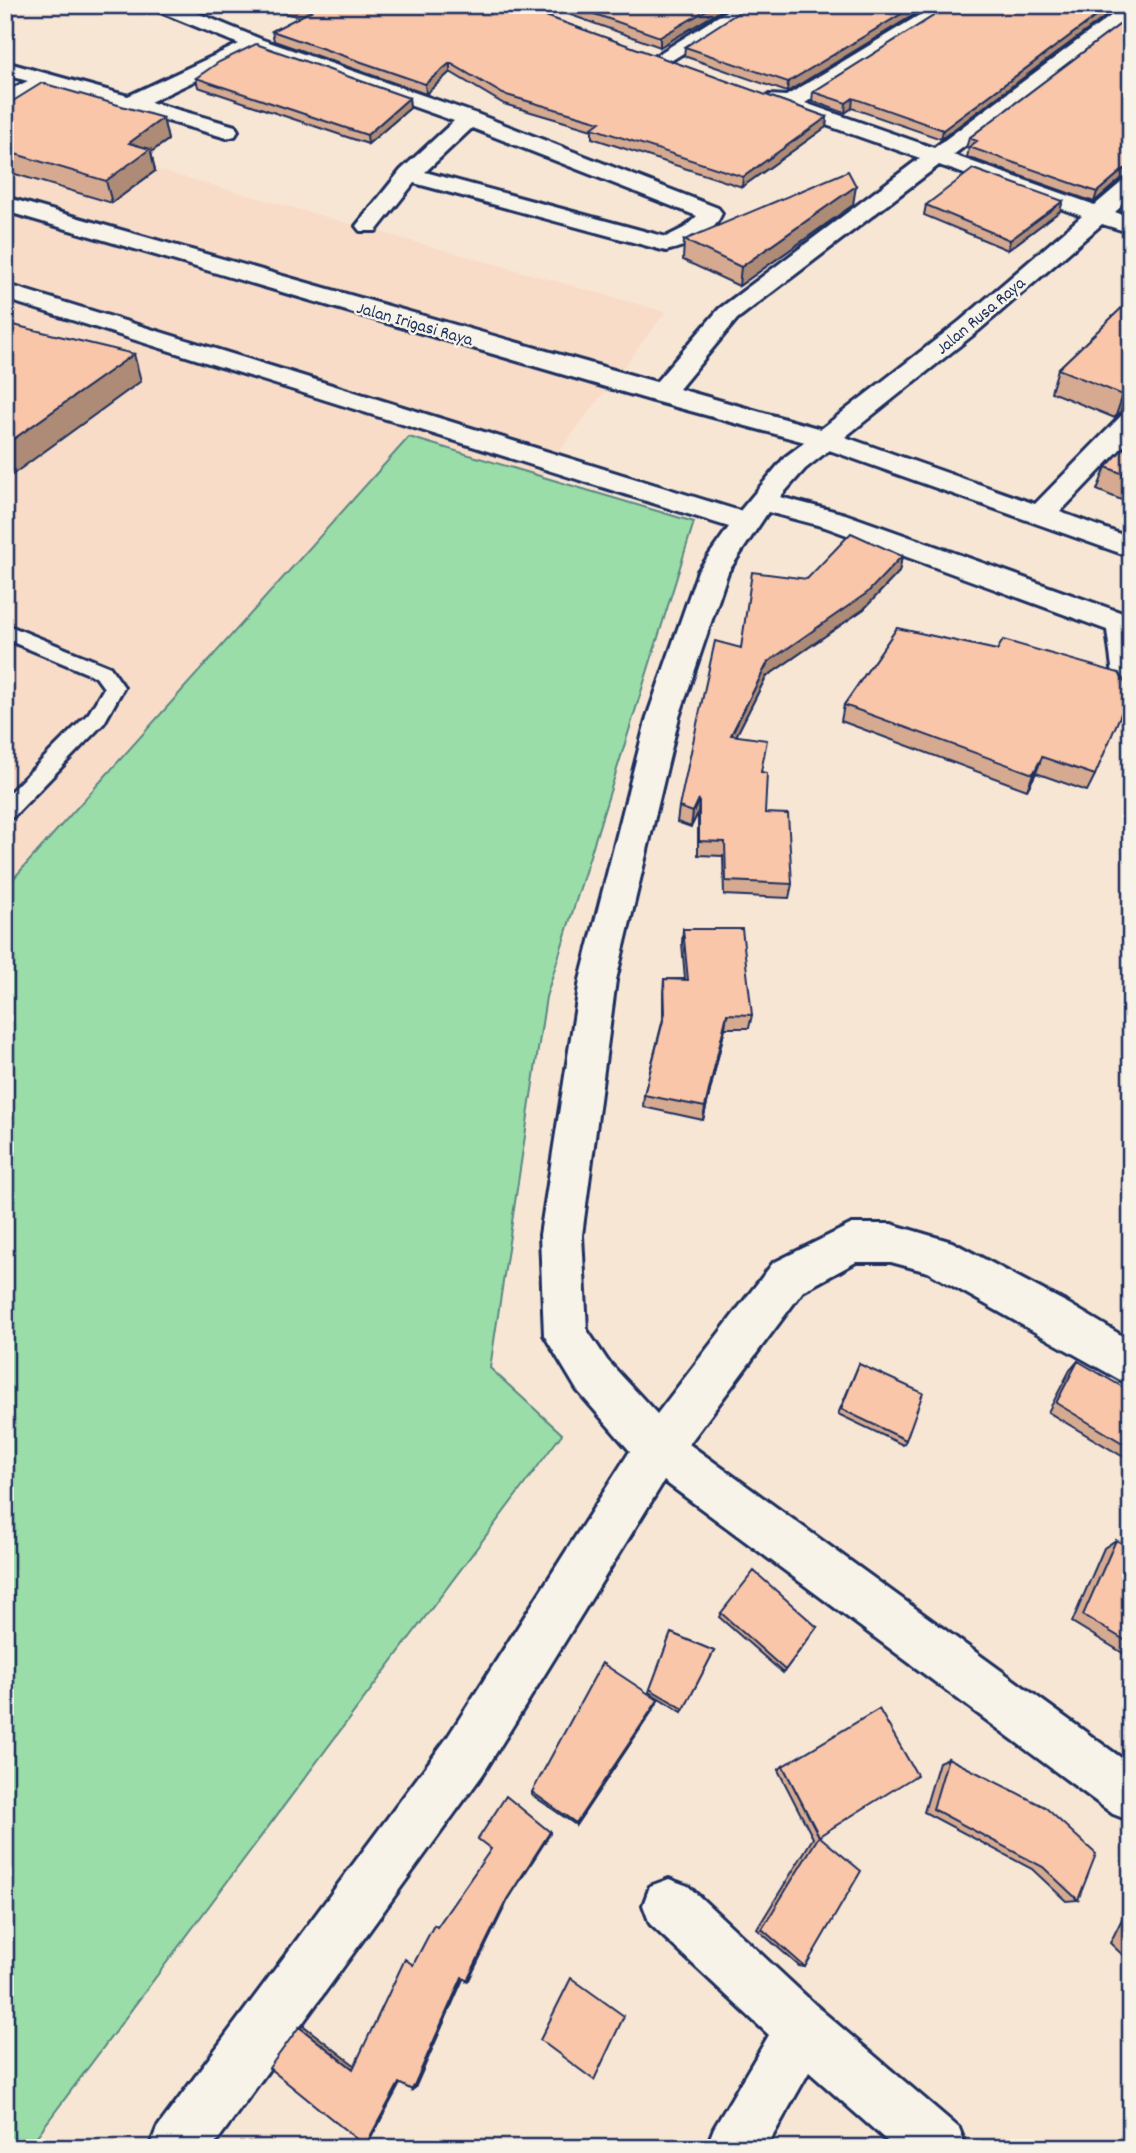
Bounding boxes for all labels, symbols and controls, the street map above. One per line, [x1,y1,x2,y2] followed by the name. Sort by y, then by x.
[932,272,1032,362] street label: Jalan Rusa Raya
[353,297,476,354] street label: Jalan Irigasi Raya

